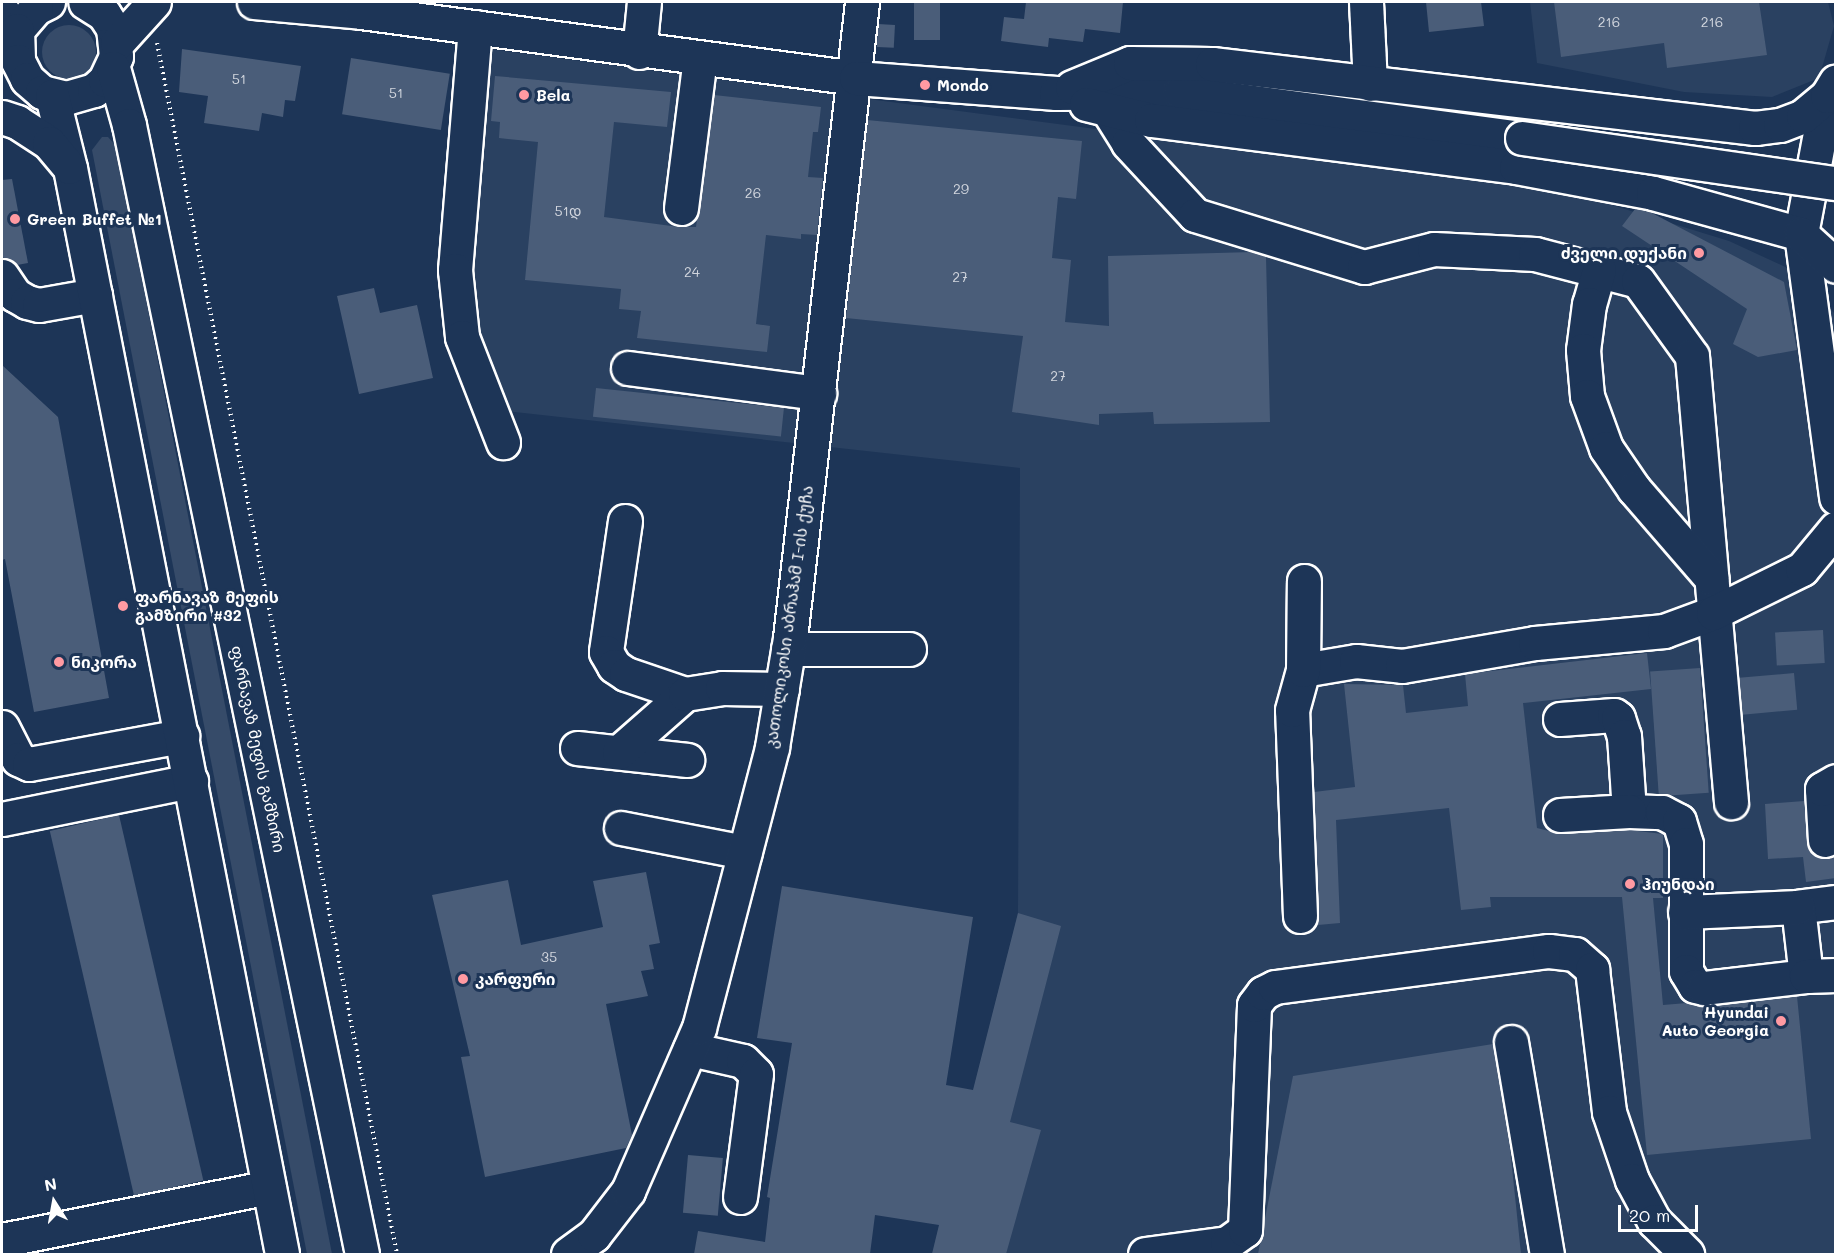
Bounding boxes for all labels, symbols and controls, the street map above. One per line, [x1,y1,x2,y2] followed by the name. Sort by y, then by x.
[1598,14,1620,30] house number: 216
[1701,14,1723,30] house number: 216
[232,71,246,87] house number: 51
[937,75,989,95] place label: Mondo
[918,78,932,92] marker: Mondo
[389,85,403,101] house number: 51
[536,85,570,105] place label: Bela
[517,88,531,102] marker: Bela
[953,181,969,197] house number: 29
[745,185,761,201] house number: 26
[555,203,581,219] house number: 51დ
[27,209,162,229] place label: Green Buffet №1
[8,212,22,226] marker: Green Buffet №1
[1561,243,1687,263] place label: ძველი დუქანი
[1692,246,1706,260] marker: ძველი დუქანი
[684,264,700,280] house number: 24
[952,269,968,285] house number: 27
[1050,368,1066,384] house number: 27
[761,484,817,750] street label: კათოლიკოსი აბრაჰამ I-ის ქუჩა
[135,587,279,625] place label: ფარნავაზ მეფის გამზირი #32
[116,599,130,613] marker: ფარნავაზ მეფის გამზირი #32
[227,644,289,854] street label: ფარნავაზ მეფის გამზირი
[71,652,137,672] place label: ნიკორა
[52,655,66,669] marker: ნიკორა
[1642,874,1715,894] place label: ჰიუნდაი
[1623,877,1637,891] marker: ჰიუნდაი
[541,949,557,965] house number: 35
[475,969,556,989] place label: კარფური
[456,972,470,986] marker: კარფური
[1661,1002,1769,1040] place label: Hyundai Auto Georgia
[1774,1014,1788,1028] marker: Hyundai Auto Georgia
[24,1172,84,1232] north arrow
[43,1172,58,1195] text: N
[1621,1193,1700,1231] scale bar
[1629,1203,1670,1227] text: 20 m

